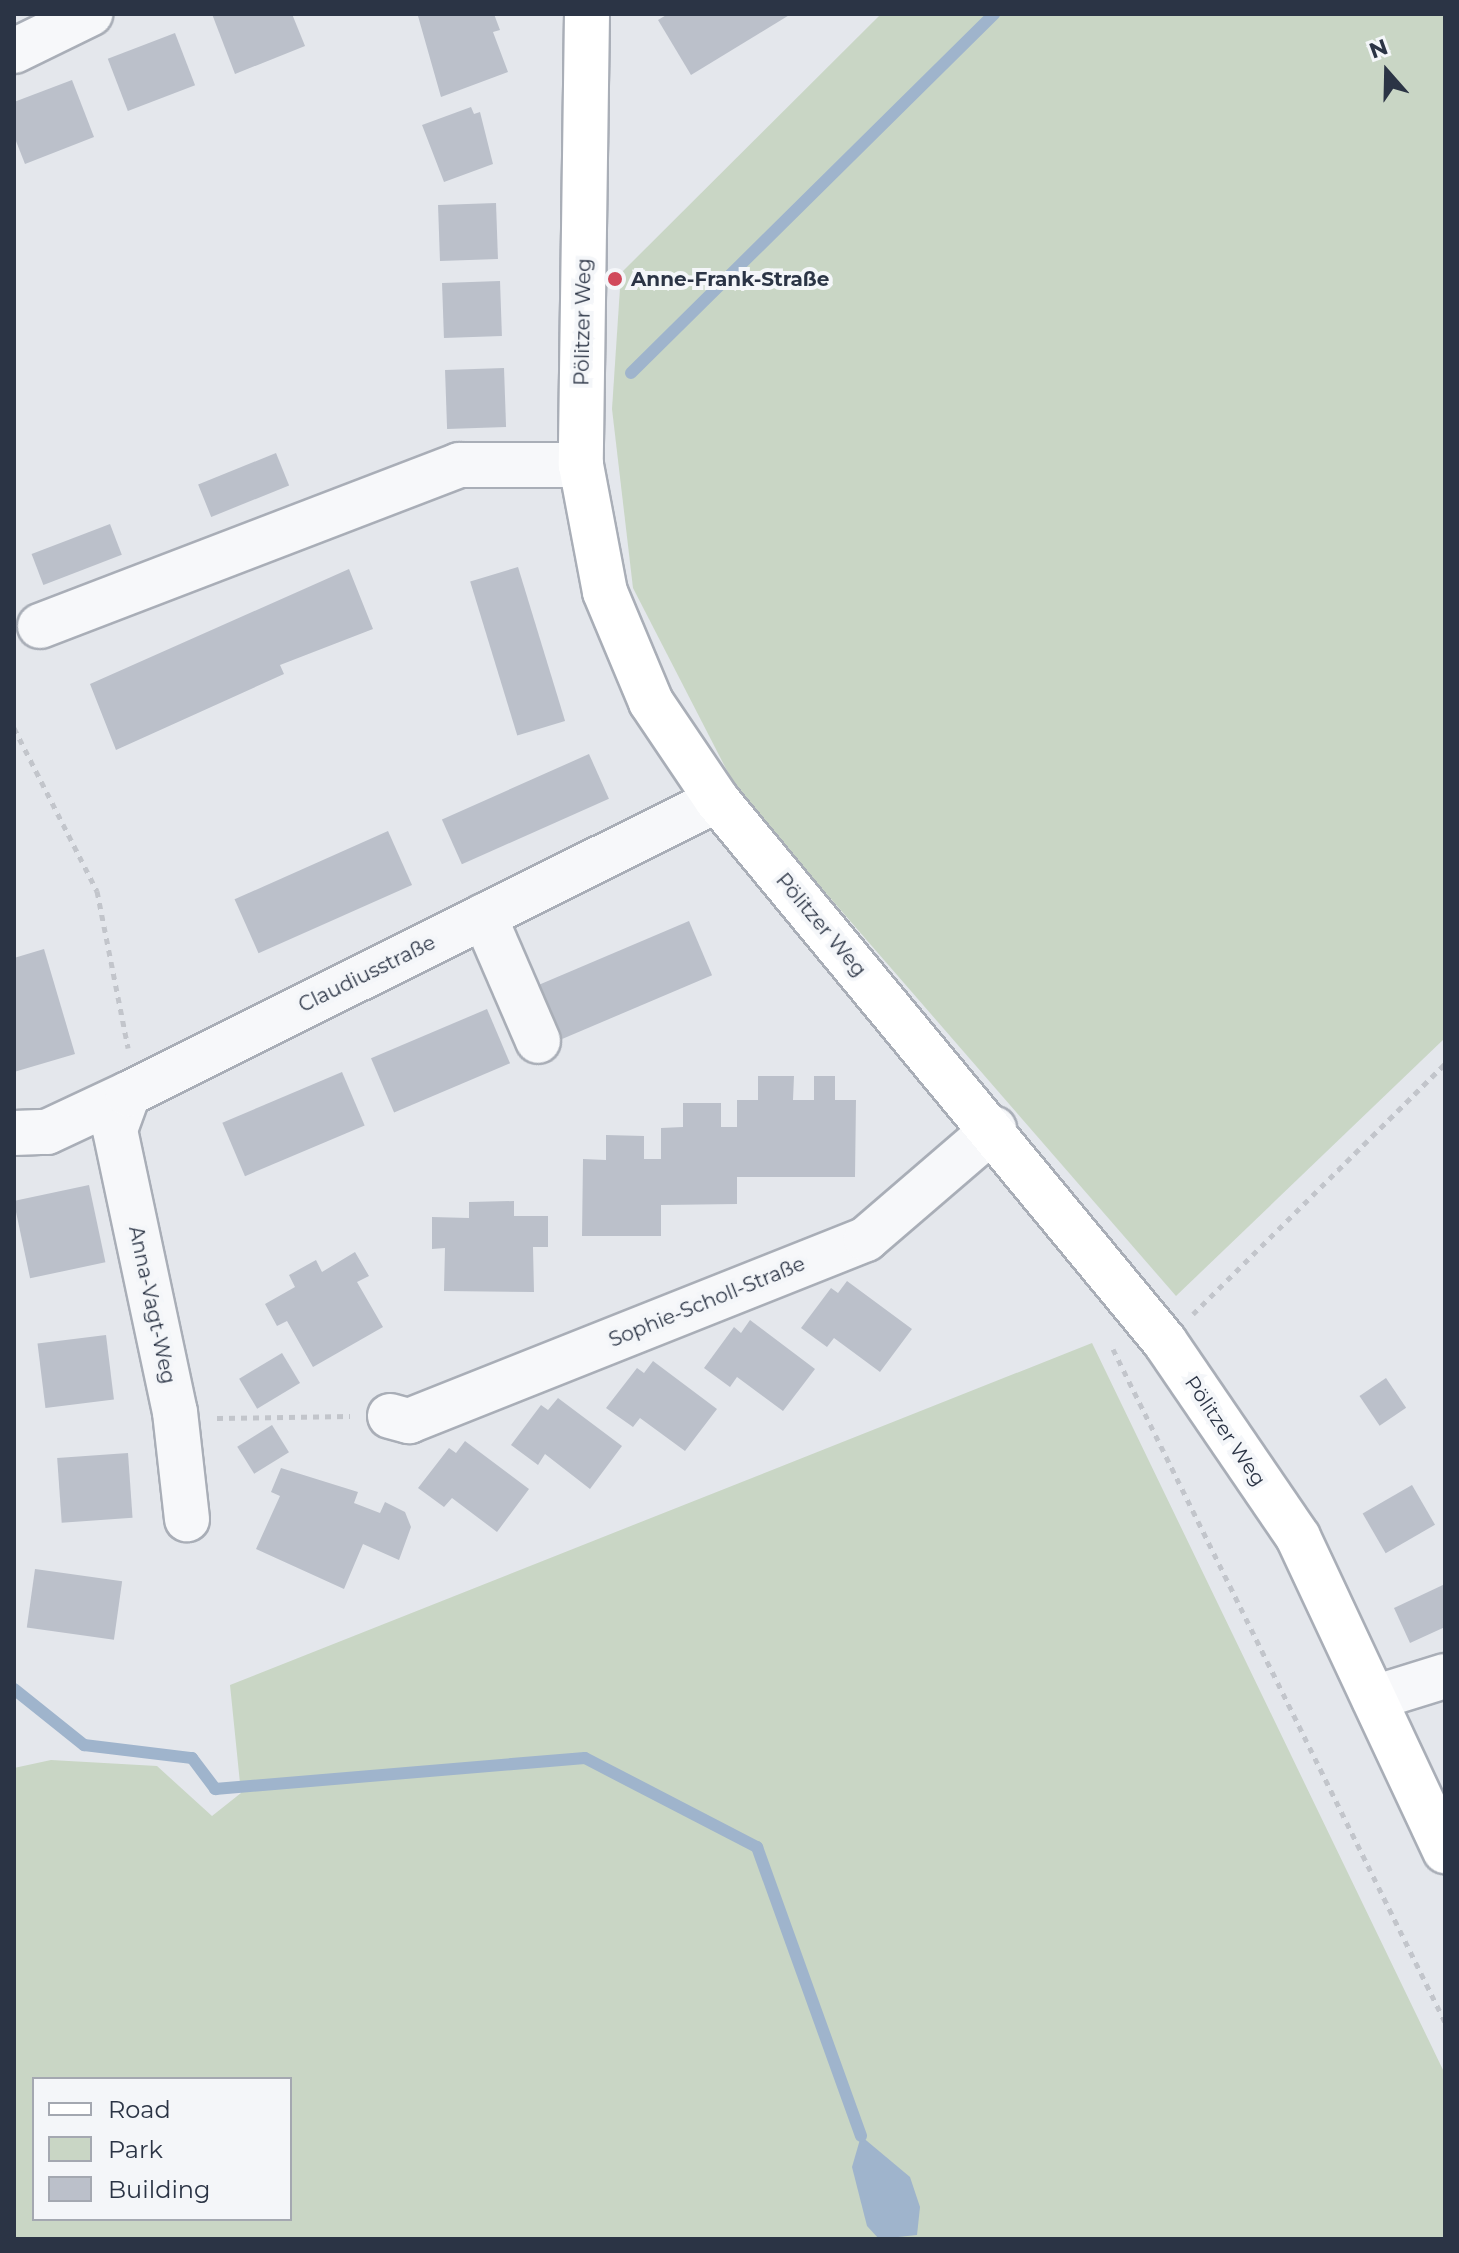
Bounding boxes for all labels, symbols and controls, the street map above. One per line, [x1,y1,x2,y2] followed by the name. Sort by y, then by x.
[1347,32,1427,112] north arrow
[1366,33,1392,65] text: N
[570,258,596,386] street label: Pölitzer Weg
[631,267,829,291] place label: Anne-Frank-Straße
[606,270,624,288] marker: Anne-Frank-Straße
[771,868,871,982] street label: Pölitzer Weg
[295,930,439,1018] street label: Claudiusstraße
[124,1224,180,1386] street label: Anna-Vagt-Weg
[606,1252,808,1352] street label: Sophie-Scholl-Straße
[1179,1371,1271,1491] street label: Pölitzer Weg
[32,2077,292,2221] legend
[108,2095,171,2124] text: Road
[108,2135,163,2164] text: Park
[108,2175,211,2204] text: Building

